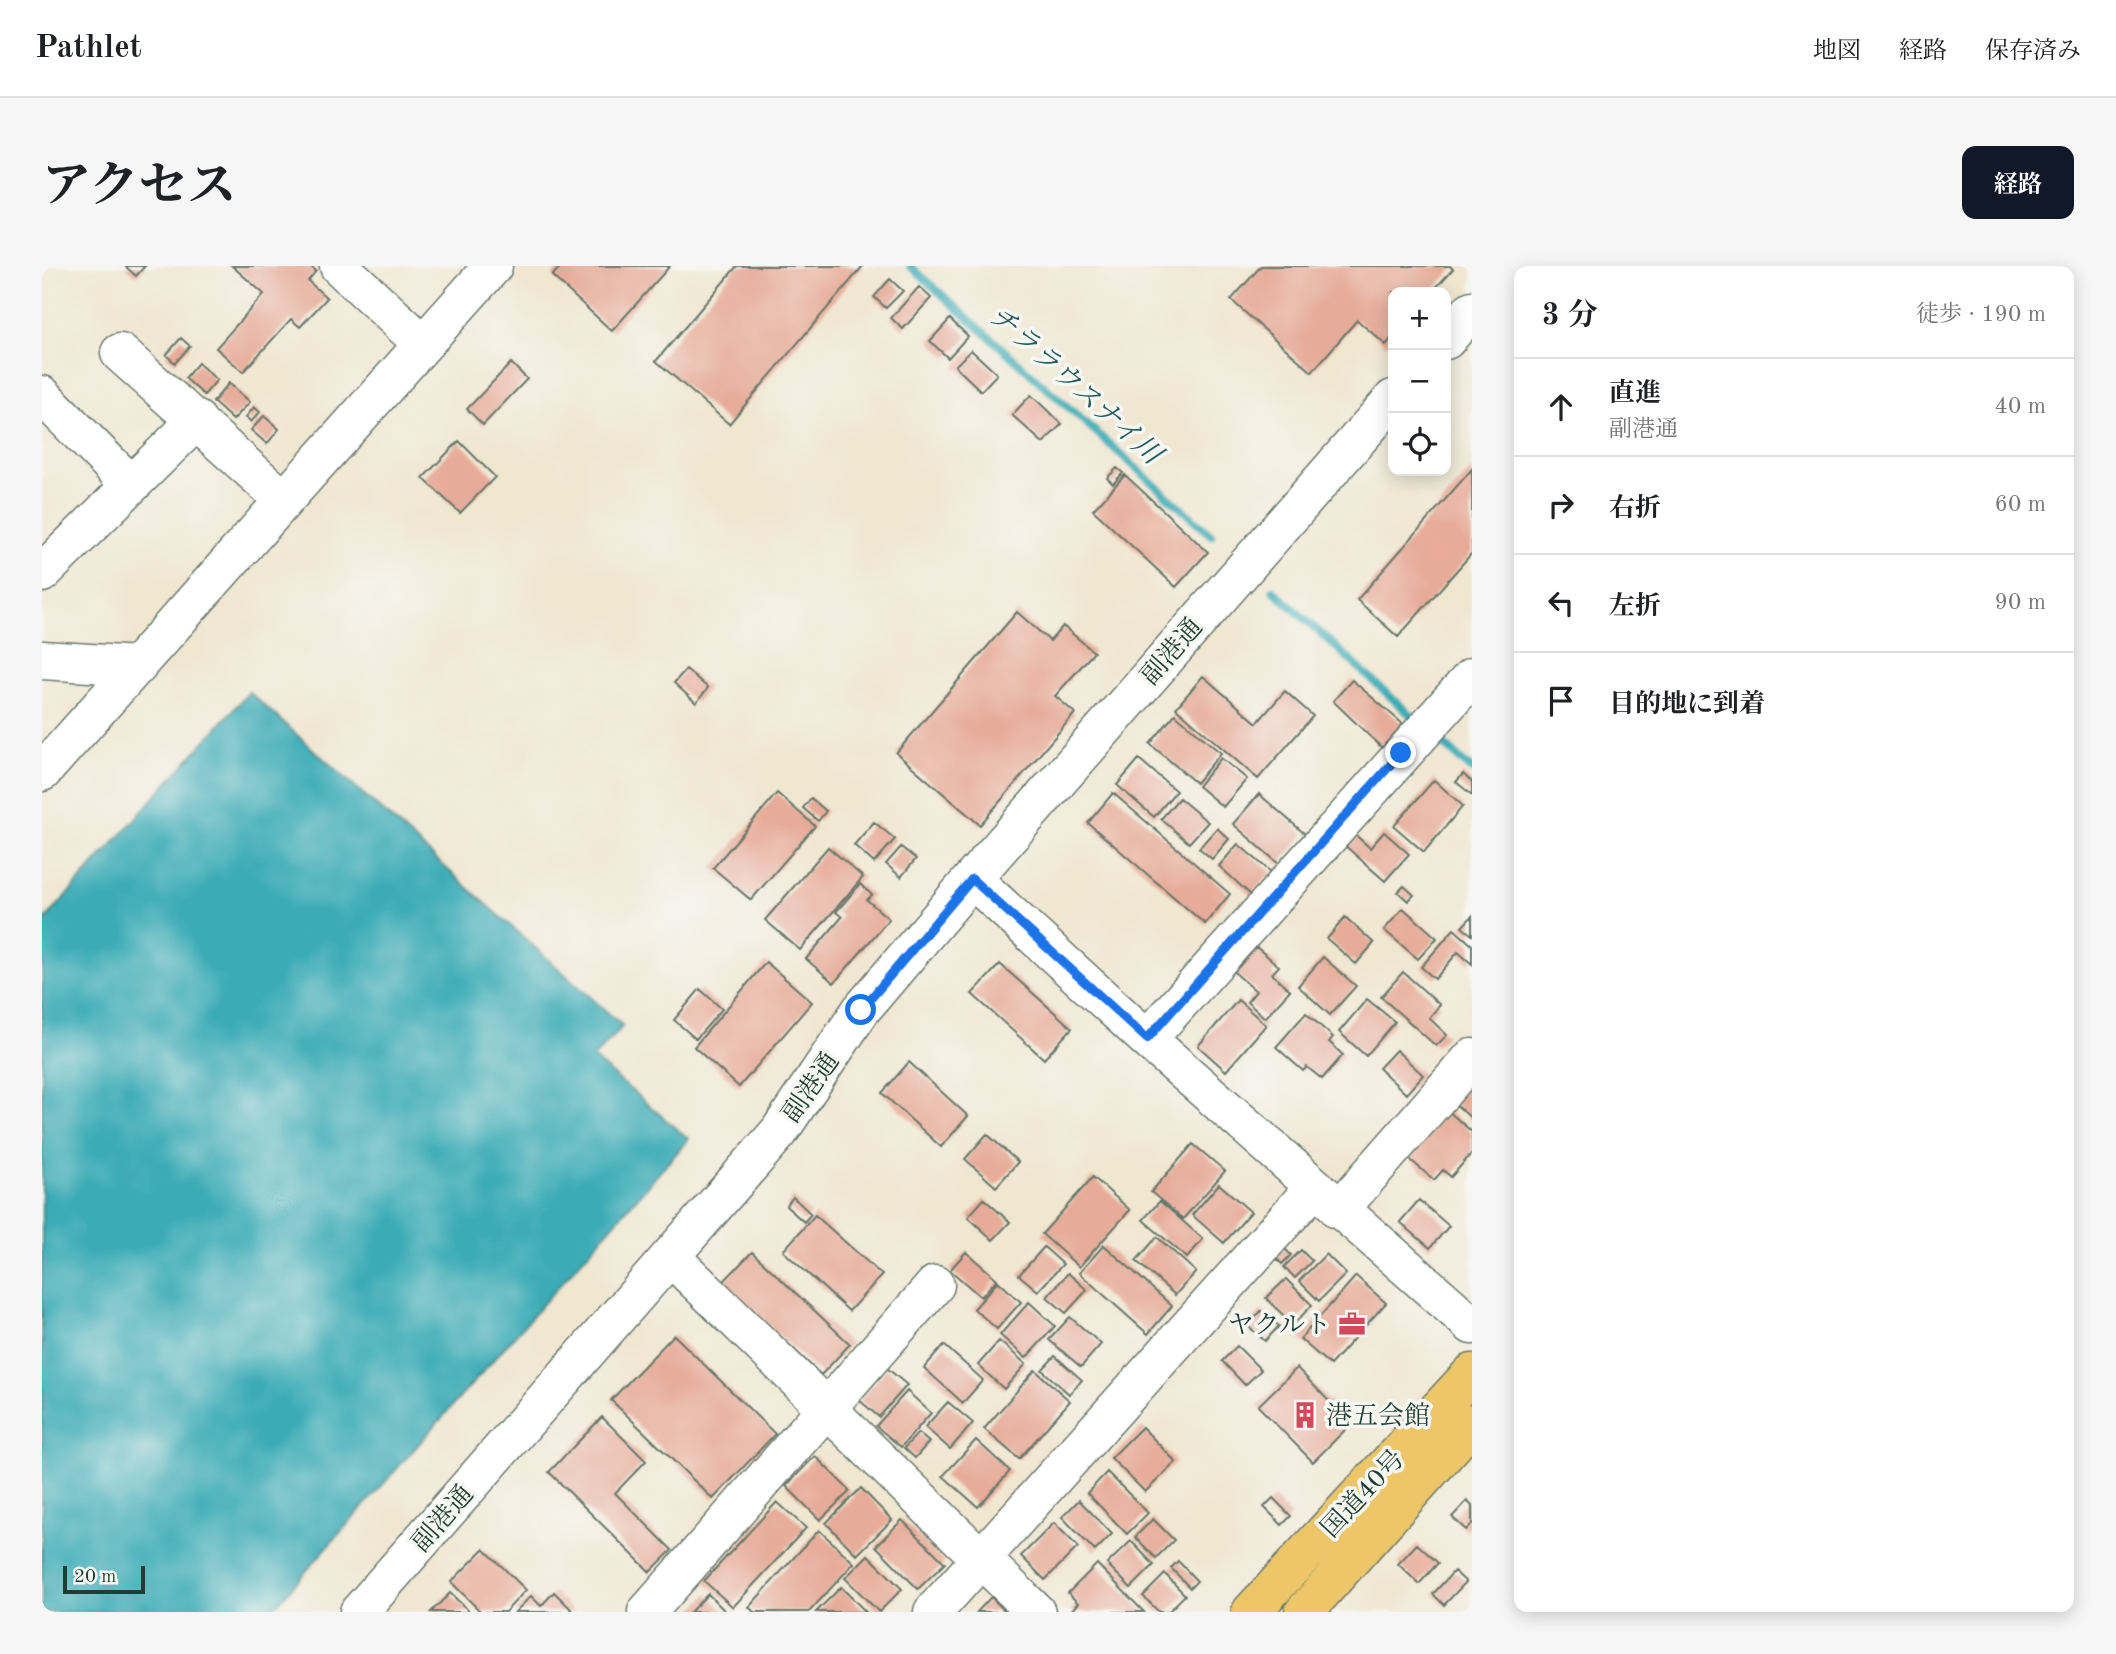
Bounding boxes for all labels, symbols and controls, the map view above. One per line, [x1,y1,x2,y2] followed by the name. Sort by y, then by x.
[35,32,142,65] text: Pathlet
[1813,40,1861,64] text: 地図
[1899,40,1947,64] text: 経路
[1985,40,2081,64] text: 保存済み
[1962,146,2074,219] button: 経路
[42,164,237,213] text: アクセス
[1388,287,1451,476] map controls
[1388,287,1451,350] button: +
[983,301,1169,472] water label: チララウスナイ川
[1542,301,1598,331] text: 3 分
[1916,303,2046,326] text: 徒歩 · 190 m
[1388,350,1451,413] button: −
[1609,381,1661,407] text: 直進
[1542,388,1580,426] icon: ahead
[1995,395,2046,418] text: 40 m
[1388,413,1451,476] button: locate
[1609,418,1678,441] text: 副港通
[1542,486,1580,524] icon: right
[1995,493,2046,516] text: 60 m
[1609,496,1661,522] text: 右折
[1542,584,1580,622] icon: left
[1995,591,2046,614] text: 90 m
[1609,594,1661,620] text: 左折
[1136,613,1208,690] street label: 副港通
[1542,682,1580,720] icon: arrive
[1609,692,1765,718] text: 目的地に到着
[1385,737,1416,768] route end
[845,994,876,1025] route start
[777,1048,845,1128] street label: 副港通
[1337,1309,1367,1339] office icon: ヤクルト
[1228,1312,1331,1339] place label: ヤクルト
[1290,1400,1320,1430] building icon: 港五会館
[1326,1402,1430,1430] place label: 港五会館
[1316,1445,1410,1543] street label: 国道40号
[407,1480,479,1557] street label: 副港通
[63,1563,145,1595] scale bar
[74,1568,116,1587] text: 20 m

